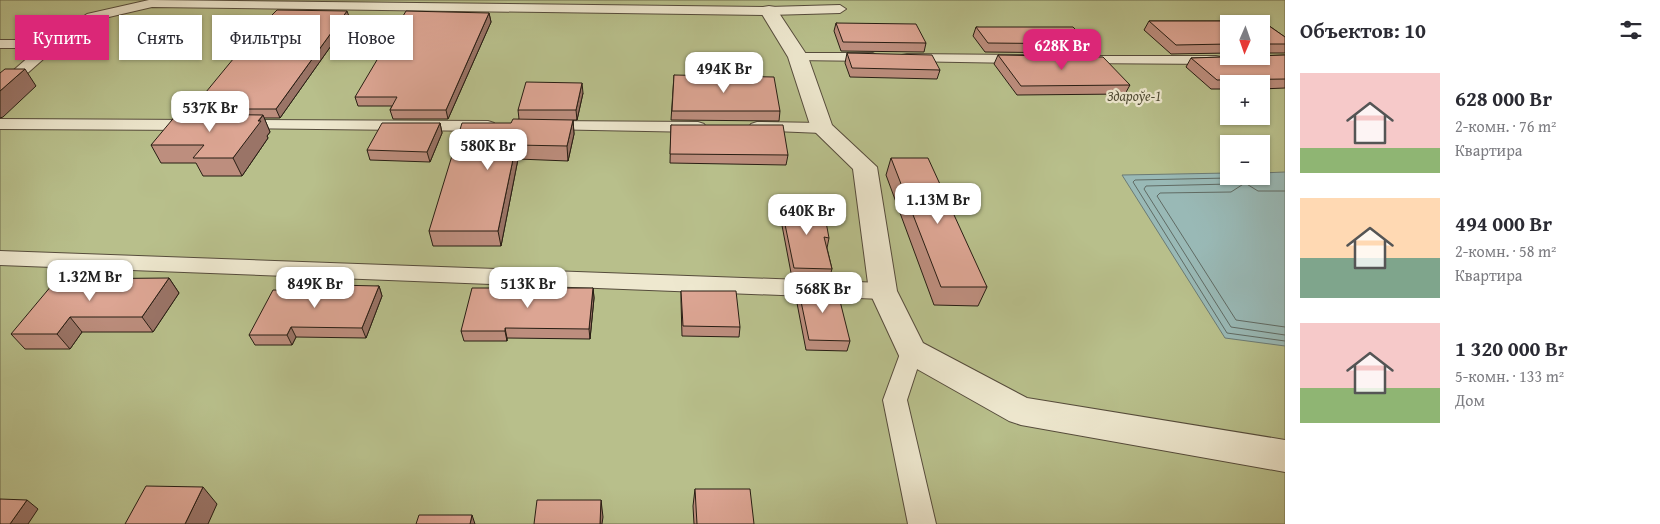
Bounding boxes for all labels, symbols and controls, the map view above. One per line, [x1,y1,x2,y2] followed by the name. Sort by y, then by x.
[15,15,109,60] chip: Купить
[119,15,202,60] chip: Снять
[212,15,320,60] chip: Фильтры
[330,15,413,60] chip: Новое
[1220,15,1270,65] north arrow
[1220,15,1270,185] map controls
[1300,15,1426,46] text: Объектов: 10
[1617,16,1645,44] icon: filters
[1016,28,1108,71] pin: 628K Br
[1034,33,1090,57] text: 628K Br
[678,52,770,94] pin: 494K Br
[696,56,752,80] text: 494K Br
[1220,75,1270,125] button: +
[1455,83,1552,114] text: 628 000 Br
[1107,86,1161,106] park label: Здароўе-1
[164,90,256,133] pin: 537K Br
[1340,93,1400,153] icon: home
[182,95,238,119] text: 537K Br
[1455,114,1556,138] text: 2-комн. · 76 m²
[442,128,534,171] pin: 580K Br
[460,133,516,157] text: 580K Br
[1220,135,1270,185] button: −
[1455,138,1522,162] text: Квартира
[886,182,990,225] pin: 1.13M Br
[906,187,970,211] text: 1.13M Br
[761,194,853,236] pin: 640K Br
[779,198,835,222] text: 640K Br
[1455,208,1552,239] text: 494 000 Br
[1340,218,1400,278] icon: home
[1455,239,1556,263] text: 2-комн. · 58 m²
[38,260,142,302] pin: 1.32M Br
[1455,263,1522,287] text: Квартира
[58,264,122,288] text: 1.32M Br
[269,266,361,309] pin: 849K Br
[482,266,574,309] pin: 513K Br
[287,271,343,295] text: 849K Br
[500,271,556,295] text: 513K Br
[777,272,869,314] pin: 568K Br
[795,276,851,300] text: 568K Br
[1455,333,1568,364] text: 1 320 000 Br
[1340,343,1400,403] icon: home
[1455,364,1564,388] text: 5-комн. · 133 m²
[1455,388,1485,412] text: Дом

